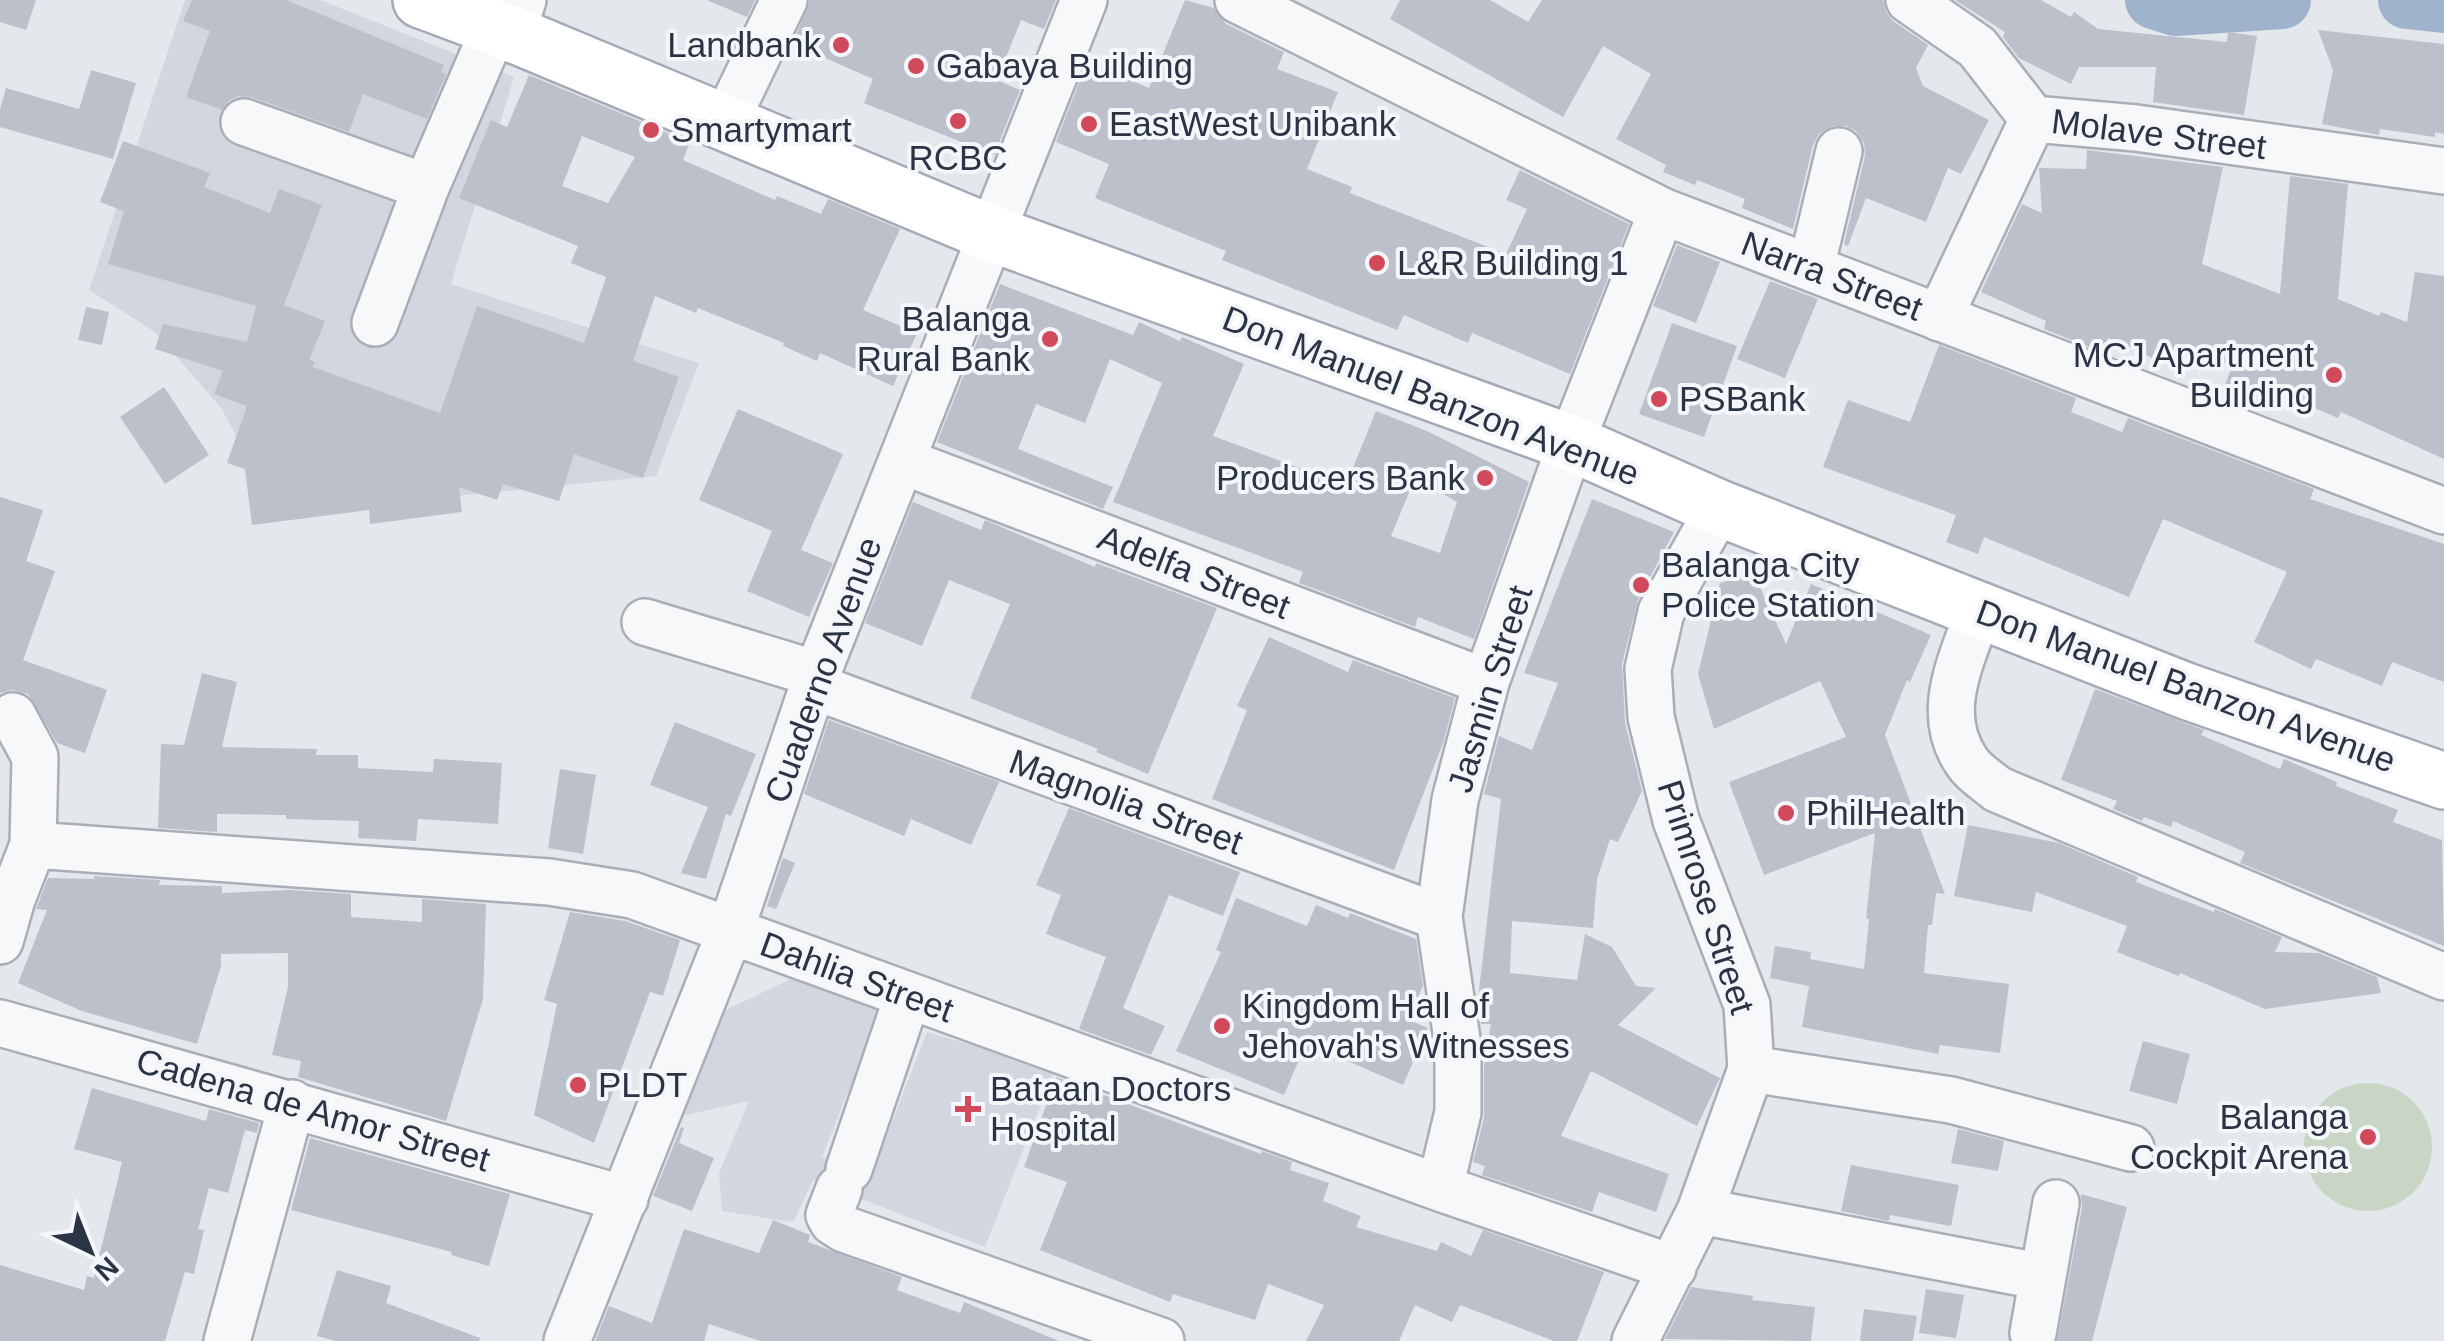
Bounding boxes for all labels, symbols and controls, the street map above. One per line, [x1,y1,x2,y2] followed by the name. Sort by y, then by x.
[667,25,821,64] place label: Landbank
[830,34,852,56] marker: Landbank
[936,46,1193,85] place label: Gabaya Building
[905,55,927,77] marker: Gabaya Building
[2050,101,2269,166] street label: Molave Street
[1109,104,1397,143] place label: EastWest Unibank
[671,110,852,149] place label: Smartymart
[947,110,969,132] marker: RCBC
[1078,113,1100,135] marker: EastWest Unibank
[640,119,662,141] marker: Smartymart
[908,138,1008,177] place label: RCBC
[1736,223,1928,328] street label: Narra Street
[1397,243,1629,282] place label: L&R Building 1
[1366,252,1388,274] marker: L&R Building 1
[1217,298,1645,493] street label: Don Manuel Banzon Avenue
[857,299,1031,378] place label: Balanga Rural Bank
[1039,328,1061,350] marker: Balanga Rural Bank
[2073,335,2314,414] place label: MCJ Apartment Building
[2323,364,2345,386] marker: MCJ Apartment Building
[1679,379,1806,418] place label: PSBank
[1648,388,1670,410] marker: PSBank
[1216,458,1465,497] place label: Producers Bank
[1474,467,1496,489] marker: Producers Bank
[1093,517,1296,626] street label: Adelfa Street
[756,532,889,808] street label: Cuaderno Avenue
[1661,545,1875,624] place label: Balanga City Police Station
[1630,574,1652,596] marker: Balanga City Police Station
[1440,581,1540,797] street label: Jasmin Street
[1971,591,2401,780] street label: Don Manuel Banzon Avenue
[1004,741,1248,862] street label: Magnolia Street
[1650,775,1763,1019] street label: Primrose Street
[1806,793,1966,832] place label: PhilHealth
[1775,802,1797,824] marker: PhilHealth
[755,924,959,1030] street label: Dahlia Street
[1242,986,1570,1065] place label: Kingdom Hall of Jehovah's Witnesses
[1211,1015,1233,1037] marker: Kingdom Hall of Jehovah's Witnesses
[132,1040,495,1179] street label: Cadena de Amor Street
[598,1065,687,1104] place label: PLDT
[990,1069,1231,1148] place label: Bataan Doctors Hospital
[567,1074,589,1096] marker: PLDT
[955,1096,981,1122] marker: Bataan Doctors Hospital
[2130,1097,2349,1176] place label: Balanga Cockpit Arena
[2357,1126,2379,1148] marker: Balanga Cockpit Arena
[40,1201,140,1301] north arrow
[89,1251,125,1287] text: N

